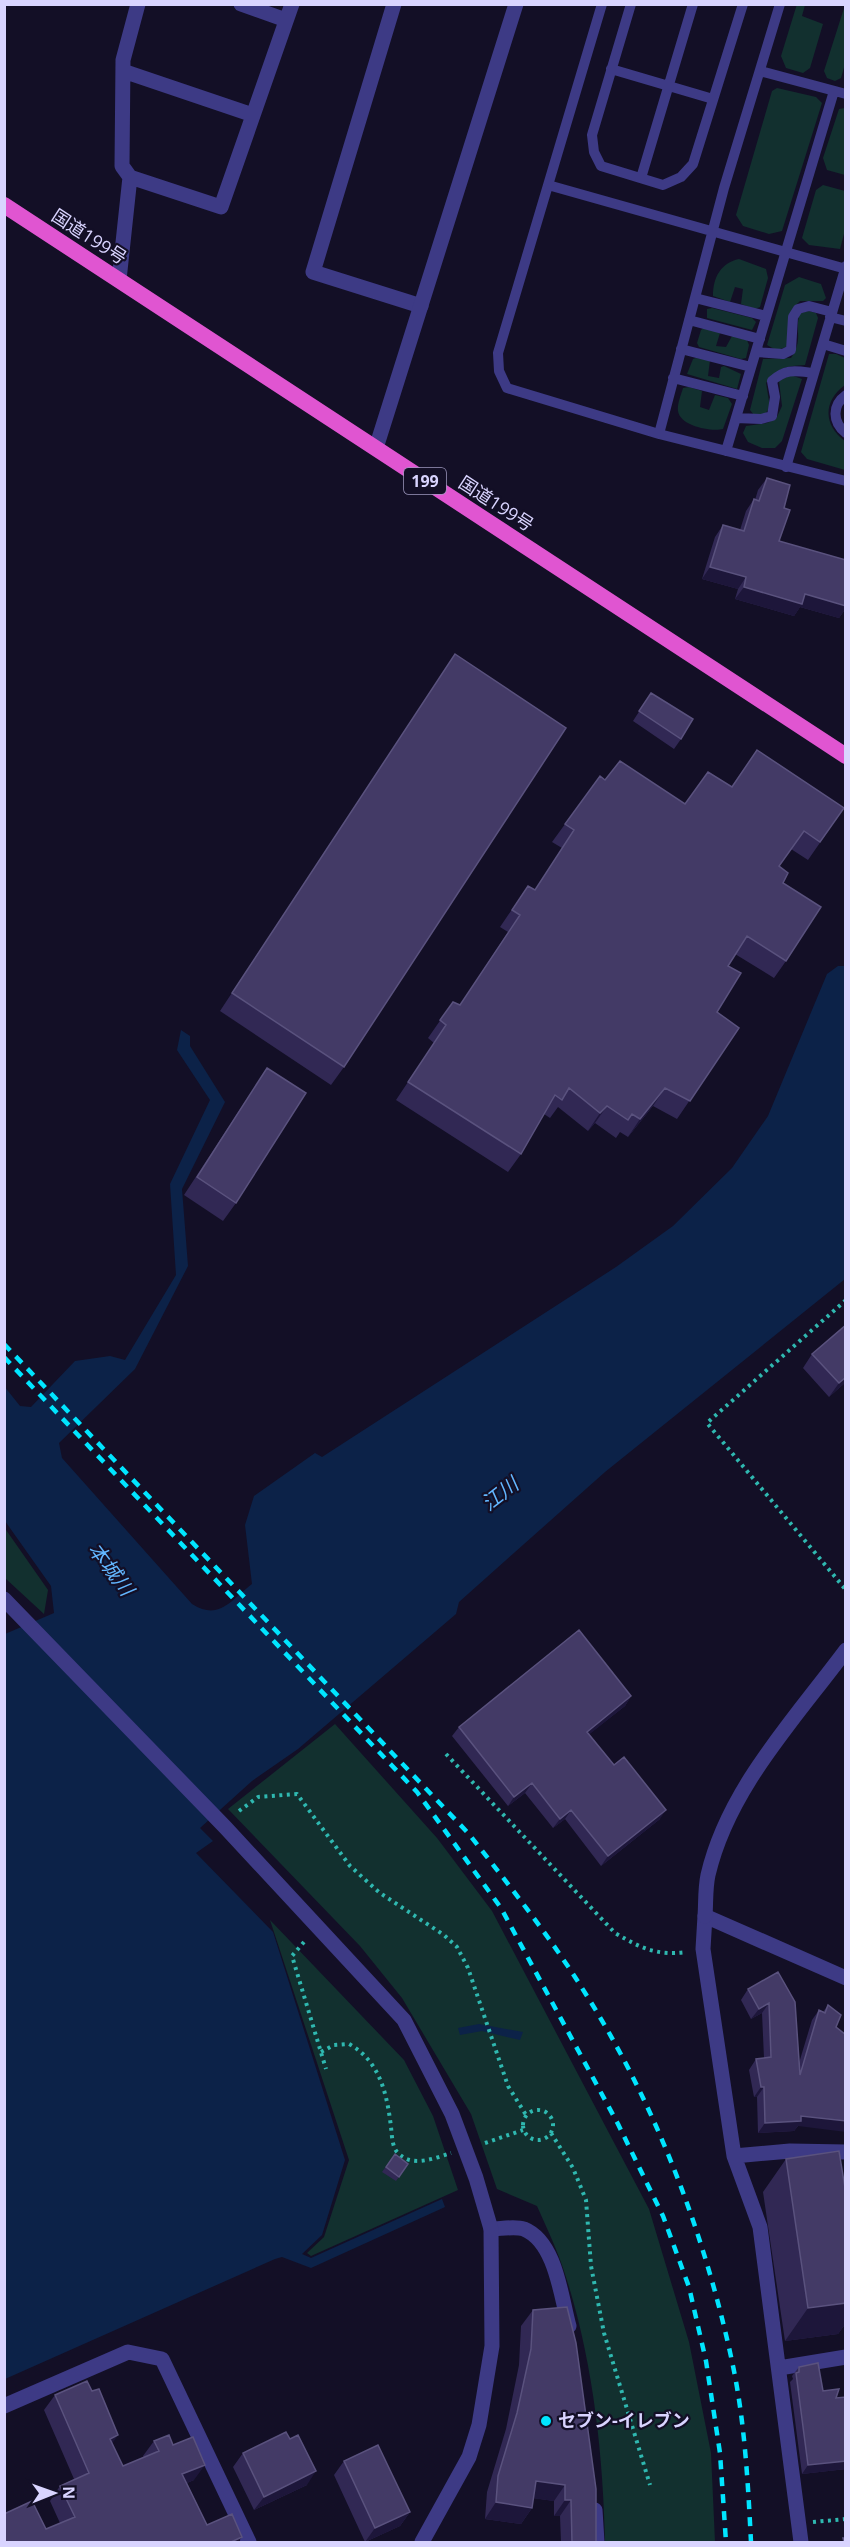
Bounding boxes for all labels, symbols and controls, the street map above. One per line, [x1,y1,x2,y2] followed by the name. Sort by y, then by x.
[47,203,132,269] street label: 国道199号
[404,468,446,494] road number: 199
[454,470,539,536] street label: 国道199号
[476,1469,525,1517] water label: 江川
[83,1537,141,1602] water label: 本城川
[558,2408,690,2432] place label: セブン-イレブン
[539,2414,553,2428] marker: セブン-イレブン
[24,2463,84,2523] north arrow
[58,2486,80,2499] text: N

